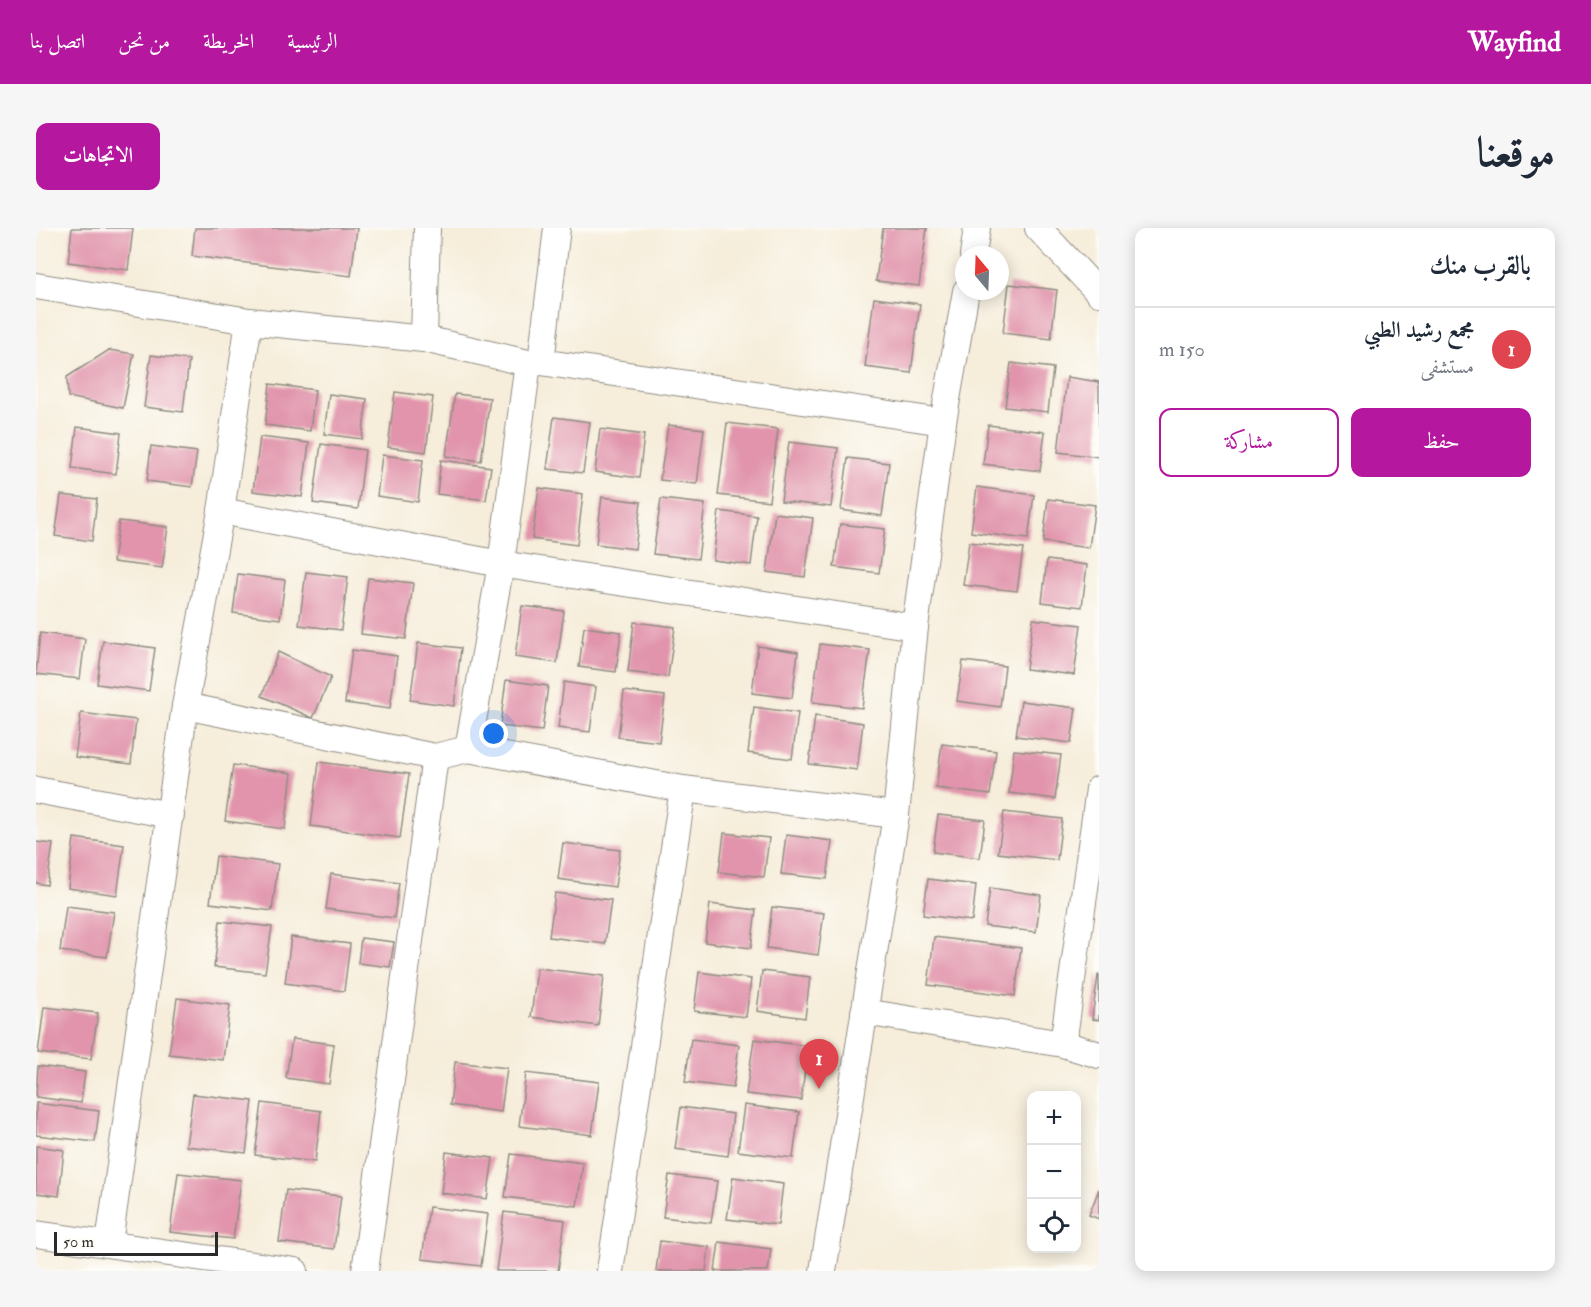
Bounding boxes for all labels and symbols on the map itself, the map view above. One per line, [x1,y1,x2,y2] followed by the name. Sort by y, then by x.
[955,246,1009,300] north arrow
[479,719,508,748] your location
[800,1040,838,1089] pin: 1
[54,1229,218,1256] scale bar

